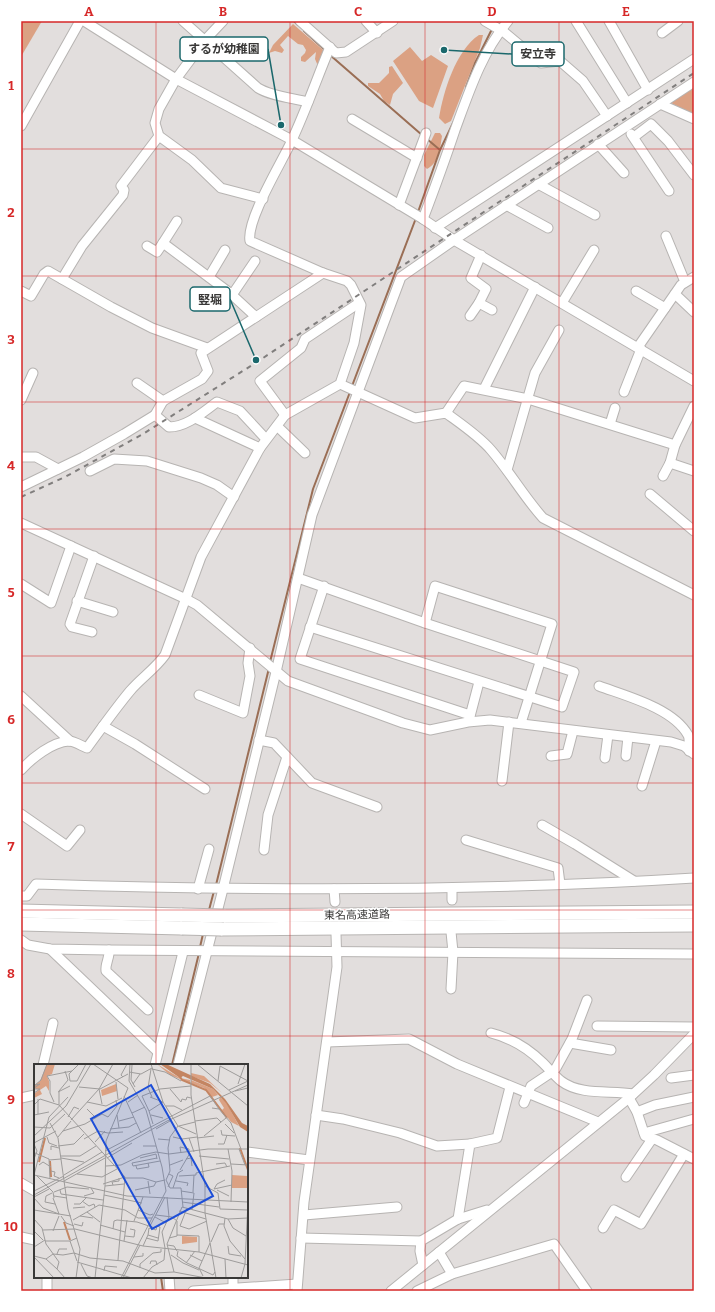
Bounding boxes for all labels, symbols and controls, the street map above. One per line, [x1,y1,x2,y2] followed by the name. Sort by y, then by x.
[84,4,94,19] text: A
[219,4,227,19] text: B
[354,4,362,19] text: C
[487,4,497,19] text: D
[622,4,630,19] text: E
[180,37,268,61] callout: するが幼稚園
[188,42,260,56] text: するが幼稚園
[512,42,564,66] callout: 安立寺
[520,47,556,61] text: 安立寺
[8,78,14,93] text: 1
[7,205,15,220] text: 2
[190,287,230,311] callout: 竪堀
[198,293,222,307] text: 竪堀
[7,332,15,347] text: 3
[7,458,15,473] text: 4
[7,585,15,600] text: 5
[7,712,15,727] text: 6
[8,839,15,854] text: 7
[324,908,390,922] street label: 東名高速道路
[7,966,15,981] text: 8
[34,1064,248,1278] inset map
[7,1092,15,1107] text: 9
[4,1219,18,1234] text: 10

